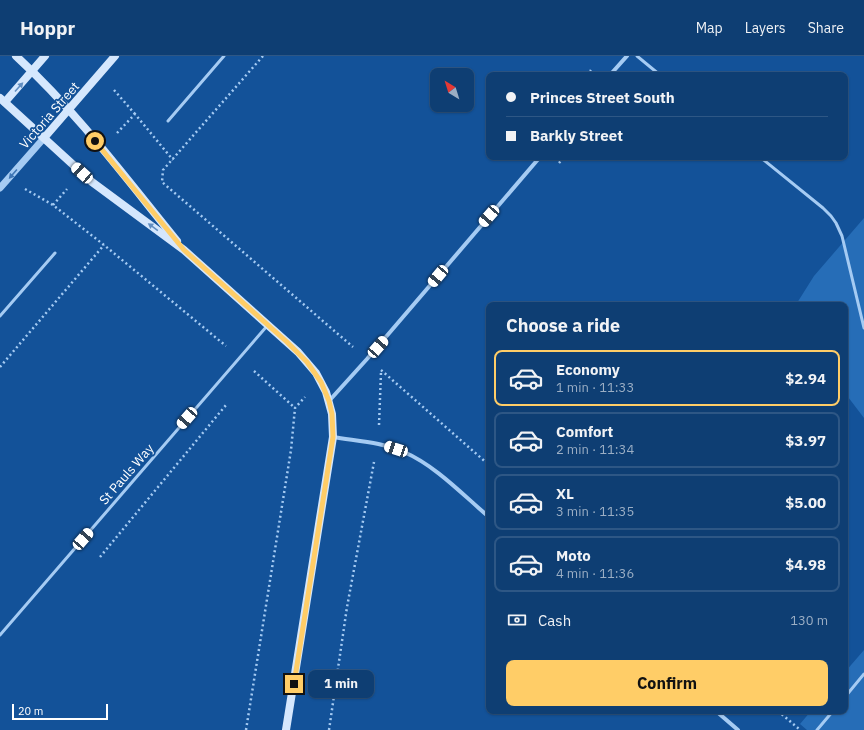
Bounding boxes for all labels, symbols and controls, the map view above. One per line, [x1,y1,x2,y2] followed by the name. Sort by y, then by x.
[20,16,75,40] text: Hoppr
[696,19,723,37] text: Map
[745,19,786,37] text: Layers
[808,19,844,37] text: Share
[430,68,474,112] north arrow
[430,68,474,112] map controls
[16,78,83,152] street label: Victoria Street
[14,81,23,92] one-way arrow
[530,88,675,107] text: Princes Street South
[530,126,623,145] text: Barkly Street
[86,132,104,150] route start
[69,161,95,185] car
[8,169,18,179] one-way arrow
[477,203,501,229] car
[147,223,158,231] one-way arrow
[426,263,450,289] car
[506,314,620,337] text: Choose a ride
[366,334,390,360] car
[508,360,544,396] icon: car
[556,360,620,379] text: Economy
[785,369,826,388] text: $2.94
[556,379,634,396] text: 1 min · 11:33
[175,405,199,431] car
[508,422,544,458] icon: car
[556,422,613,441] text: Comfort
[785,431,826,450] text: $3.97
[95,440,158,508] street label: St Pauls Way
[383,440,409,458] car
[556,441,634,458] text: 2 min · 11:34
[508,484,544,520] icon: car
[556,484,574,503] text: XL
[785,493,826,512] text: $5.00
[556,503,634,520] text: 3 min · 11:35
[71,526,95,552] car
[508,546,544,582] icon: car
[556,546,591,565] text: Moto
[785,555,826,574] text: $4.98
[556,565,634,582] text: 4 min · 11:36
[506,609,528,631] icon: cash
[538,611,571,630] text: Cash
[790,612,828,629] text: 130 m
[506,660,828,706] button: Confirm
[308,670,374,698] callout: 1 min
[285,675,303,693] route end
[324,675,358,692] text: 1 min
[12,702,108,721] scale bar
[18,704,43,718] text: 20 m

